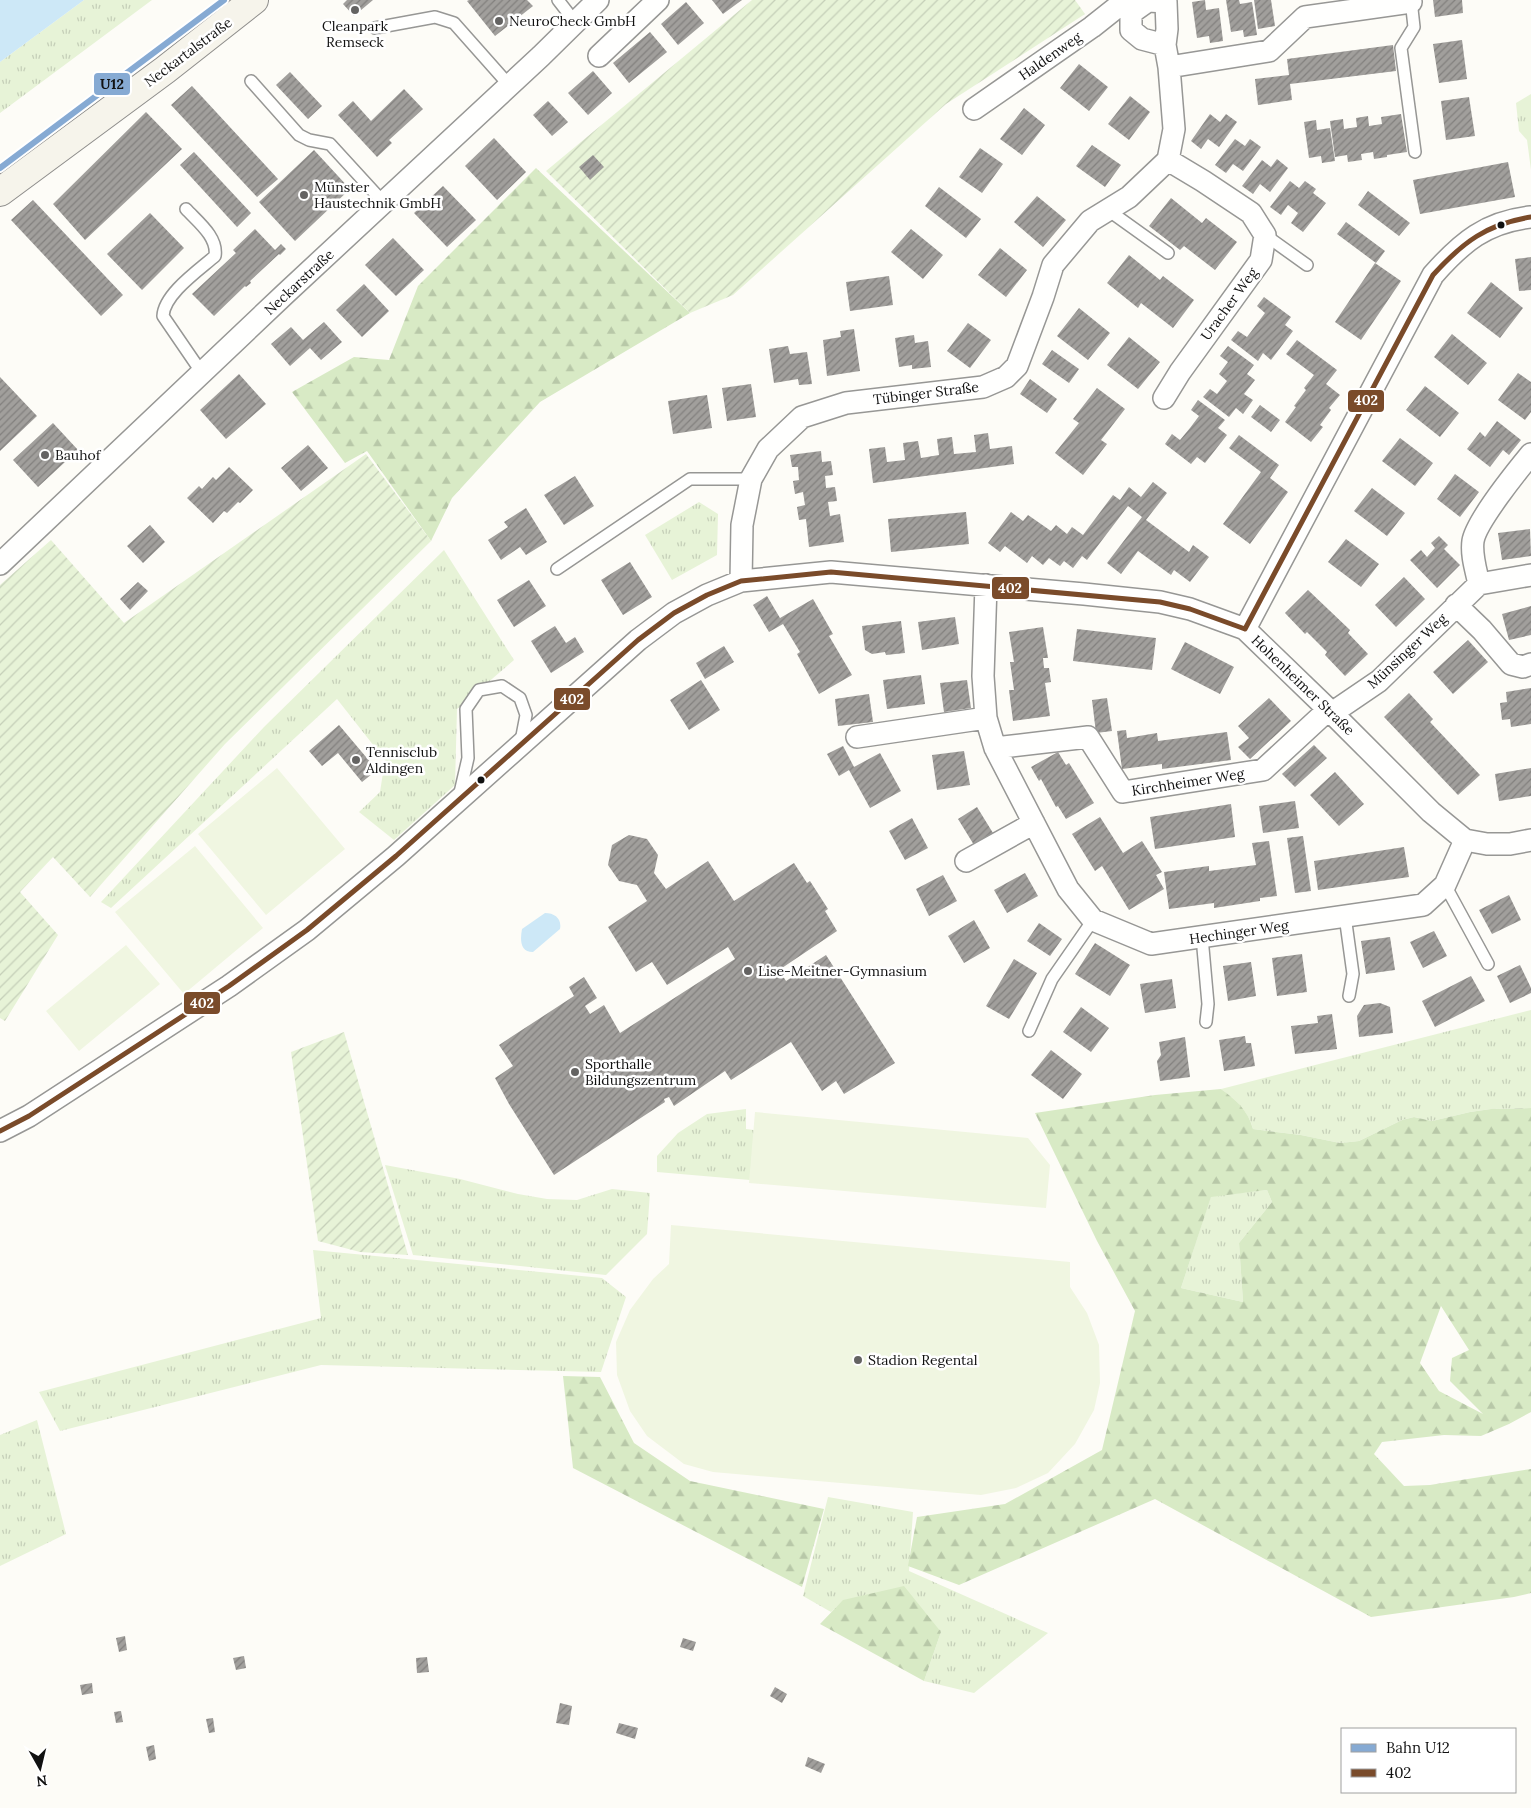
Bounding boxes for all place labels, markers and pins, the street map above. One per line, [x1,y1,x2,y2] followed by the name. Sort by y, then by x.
[349,4,361,16] marker: Cleanpark Remseck
[509,12,636,30] place label: NeuroCheck GmbH
[493,15,505,27] marker: NeuroCheck GmbH
[322,17,388,51] place label: Cleanpark Remseck
[314,178,441,212] place label: Münster Haustechnik GmbH
[298,189,310,201] marker: Münster Haustechnik GmbH
[1496,220,1506,230] unlabelled marker
[55,446,102,464] place label: Bauhof
[39,449,51,461] marker: Bauhof
[365,743,437,777] place label: Tennisclub Aldingen
[350,754,362,766] marker: Tennisclub Aldingen
[476,775,486,785] unlabelled marker
[758,962,928,980] place label: Lise-Meitner-Gymnasium
[742,965,754,977] marker: Lise-Meitner-Gymnasium
[585,1055,697,1089] place label: Sporthalle Bildungszentrum
[569,1066,581,1078] marker: Sporthalle Bildungszentrum
[868,1351,978,1369] place label: Stadion Regental
[852,1354,864,1366] marker: Stadion Regental

